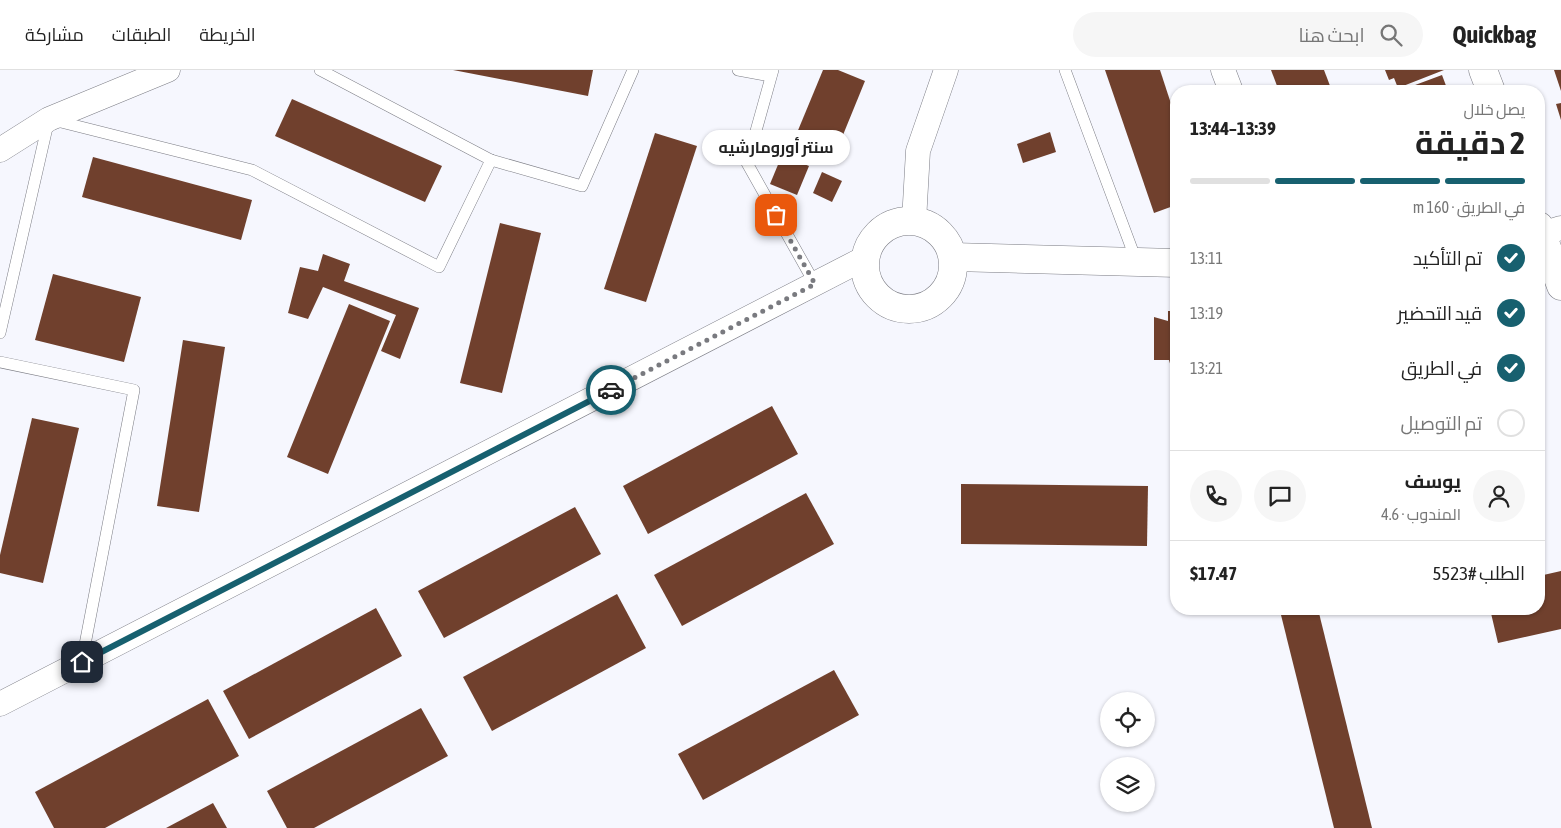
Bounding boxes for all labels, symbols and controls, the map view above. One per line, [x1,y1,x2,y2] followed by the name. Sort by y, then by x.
[1073,12,1423,57] search box
[1377,21,1405,49] icon: search
[1453,21,1536,48] text: Quickbag
[25,24,84,45] text: مشاركة
[112,24,171,45] text: الطبقات
[199,24,256,45] text: الخريطة
[1298,24,1365,46] text: ابحث هنا
[1463,100,1525,118] text: يصل خلال
[1190,117,1276,139] text: 13:39–13:44
[1415,124,1525,161] text: 2 دقيقة
[702,130,850,165] callout: سنتر أورومارشيه
[719,138,833,156] text: سنتر أورومارشيه
[755,194,797,236] pin
[1413,198,1525,216] text: في الطريق · 160 m
[762,201,790,229] icon: bag
[1497,244,1525,272] icon: check
[1413,247,1482,269] text: تم التأكيد
[1190,249,1223,267] text: 13:11
[1497,299,1525,327] icon: check
[1397,302,1482,324] text: قيد التحضير
[1190,304,1223,322] text: 13:19
[1497,354,1525,382] icon: check
[1401,357,1482,379] text: في الطريق
[1190,359,1223,377] text: 13:21
[586,365,636,415] courier
[597,376,625,404] icon: car
[1400,412,1482,434] text: تم التوصيل
[1190,470,1242,522] button: phone
[1254,470,1306,522] button: chat
[1405,470,1461,492] text: يوسف
[1473,470,1525,522] button: person
[1381,505,1461,523] text: المندوب · 4.6
[1190,562,1237,584] text: $17.47
[1432,562,1525,584] text: الطلب #5523
[61,641,103,683] pin
[68,648,96,676] icon: home
[1100,692,1155,812] map controls
[1100,692,1155,747] button: locate
[1100,757,1155,812] button: layers

